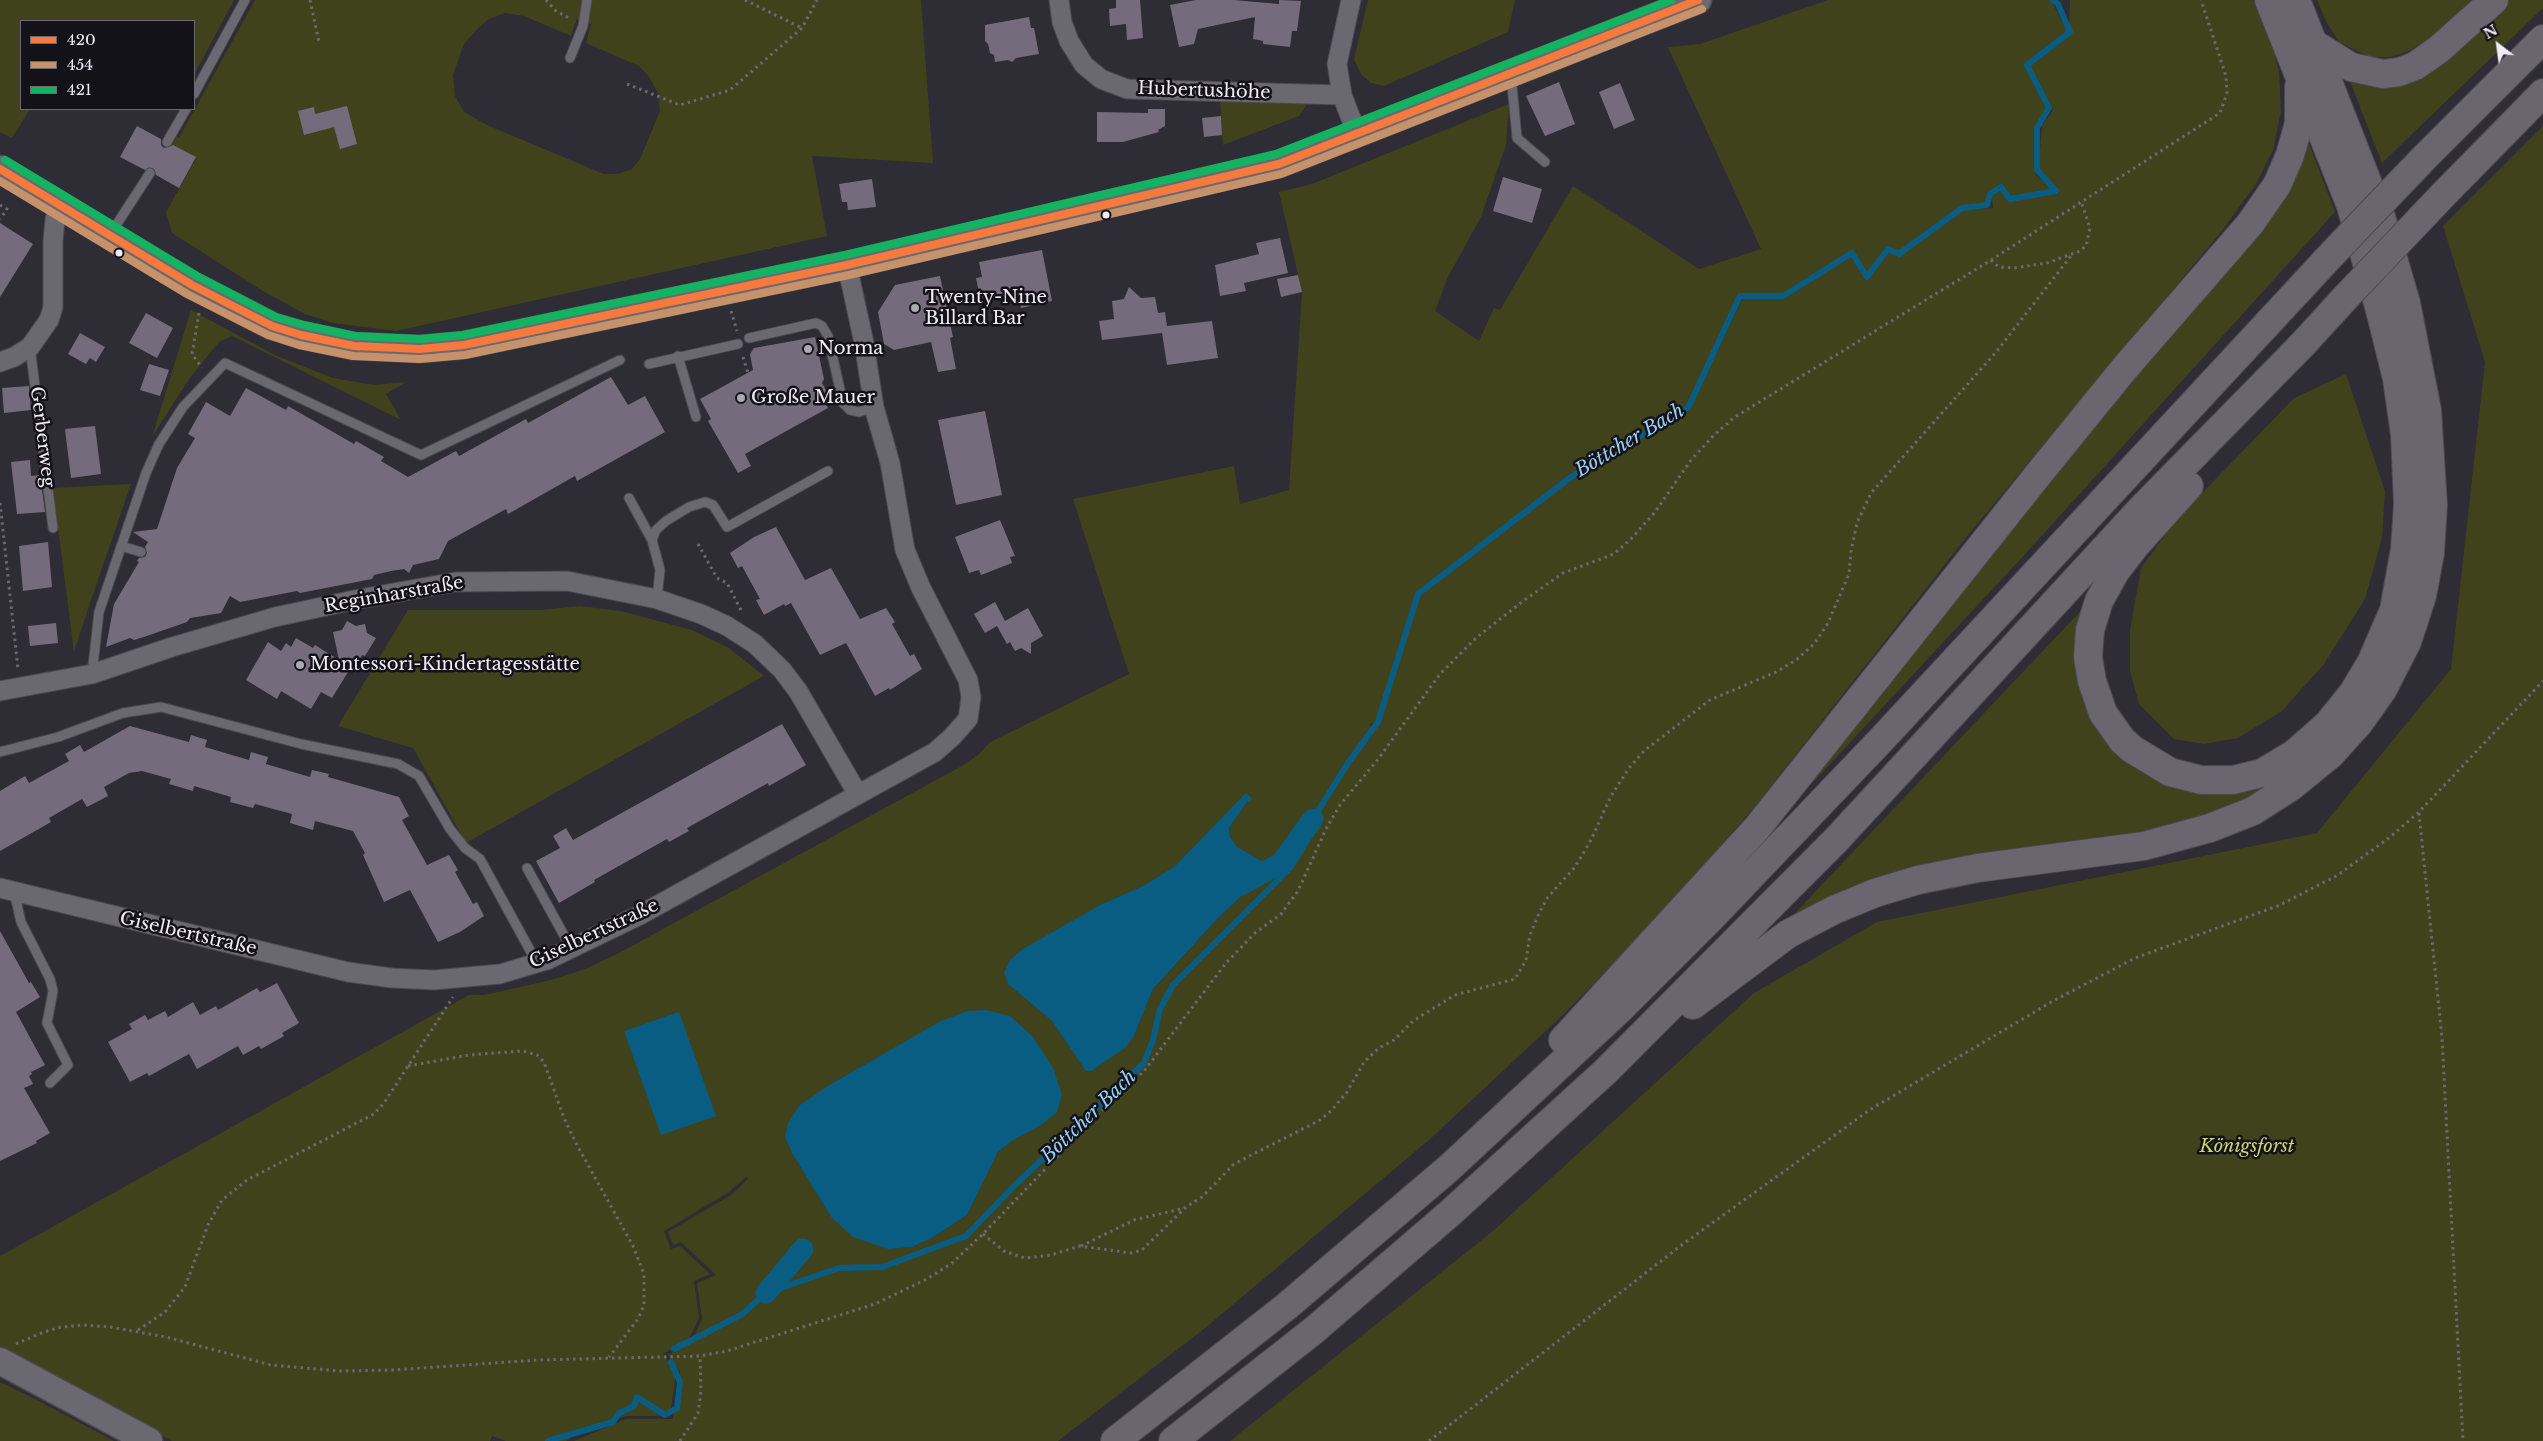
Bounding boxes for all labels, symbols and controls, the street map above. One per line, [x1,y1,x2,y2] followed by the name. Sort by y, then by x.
[20,20,195,110] legend
[2473,20,2523,70] north arrow
[2480,21,2501,43] text: N
[67,30,96,49] text: 420
[67,55,93,74] text: 454
[1137,78,1271,104] street label: Hubertushöhe
[67,80,92,99] text: 421
[1101,210,1111,220] unlabelled marker
[114,248,124,258] unlabelled marker
[925,287,1047,330] place label: Twenty-Nine Billard Bar
[909,302,921,314] marker: Twenty-Nine Billard Bar
[818,338,883,360] place label: Norma
[802,343,814,355] marker: Norma
[25,385,59,489] street label: Gerberweg
[751,387,875,409] place label: Große Mauer
[735,392,747,404] marker: Große Mauer
[1571,399,1689,483] water label: Böttcher Bach
[323,572,465,618] street label: Reginharstraße
[310,654,580,676] place label: Montessori-Kindertagesstätte
[294,659,306,671] marker: Montessori-Kindertagesstätte
[526,895,662,973] street label: Giselbertstraße
[117,908,259,960] street label: Giselbertstraße
[1037,1066,1141,1168] water label: Böttcher Bach
[2200,1136,2294,1158] park label: Königsforst

